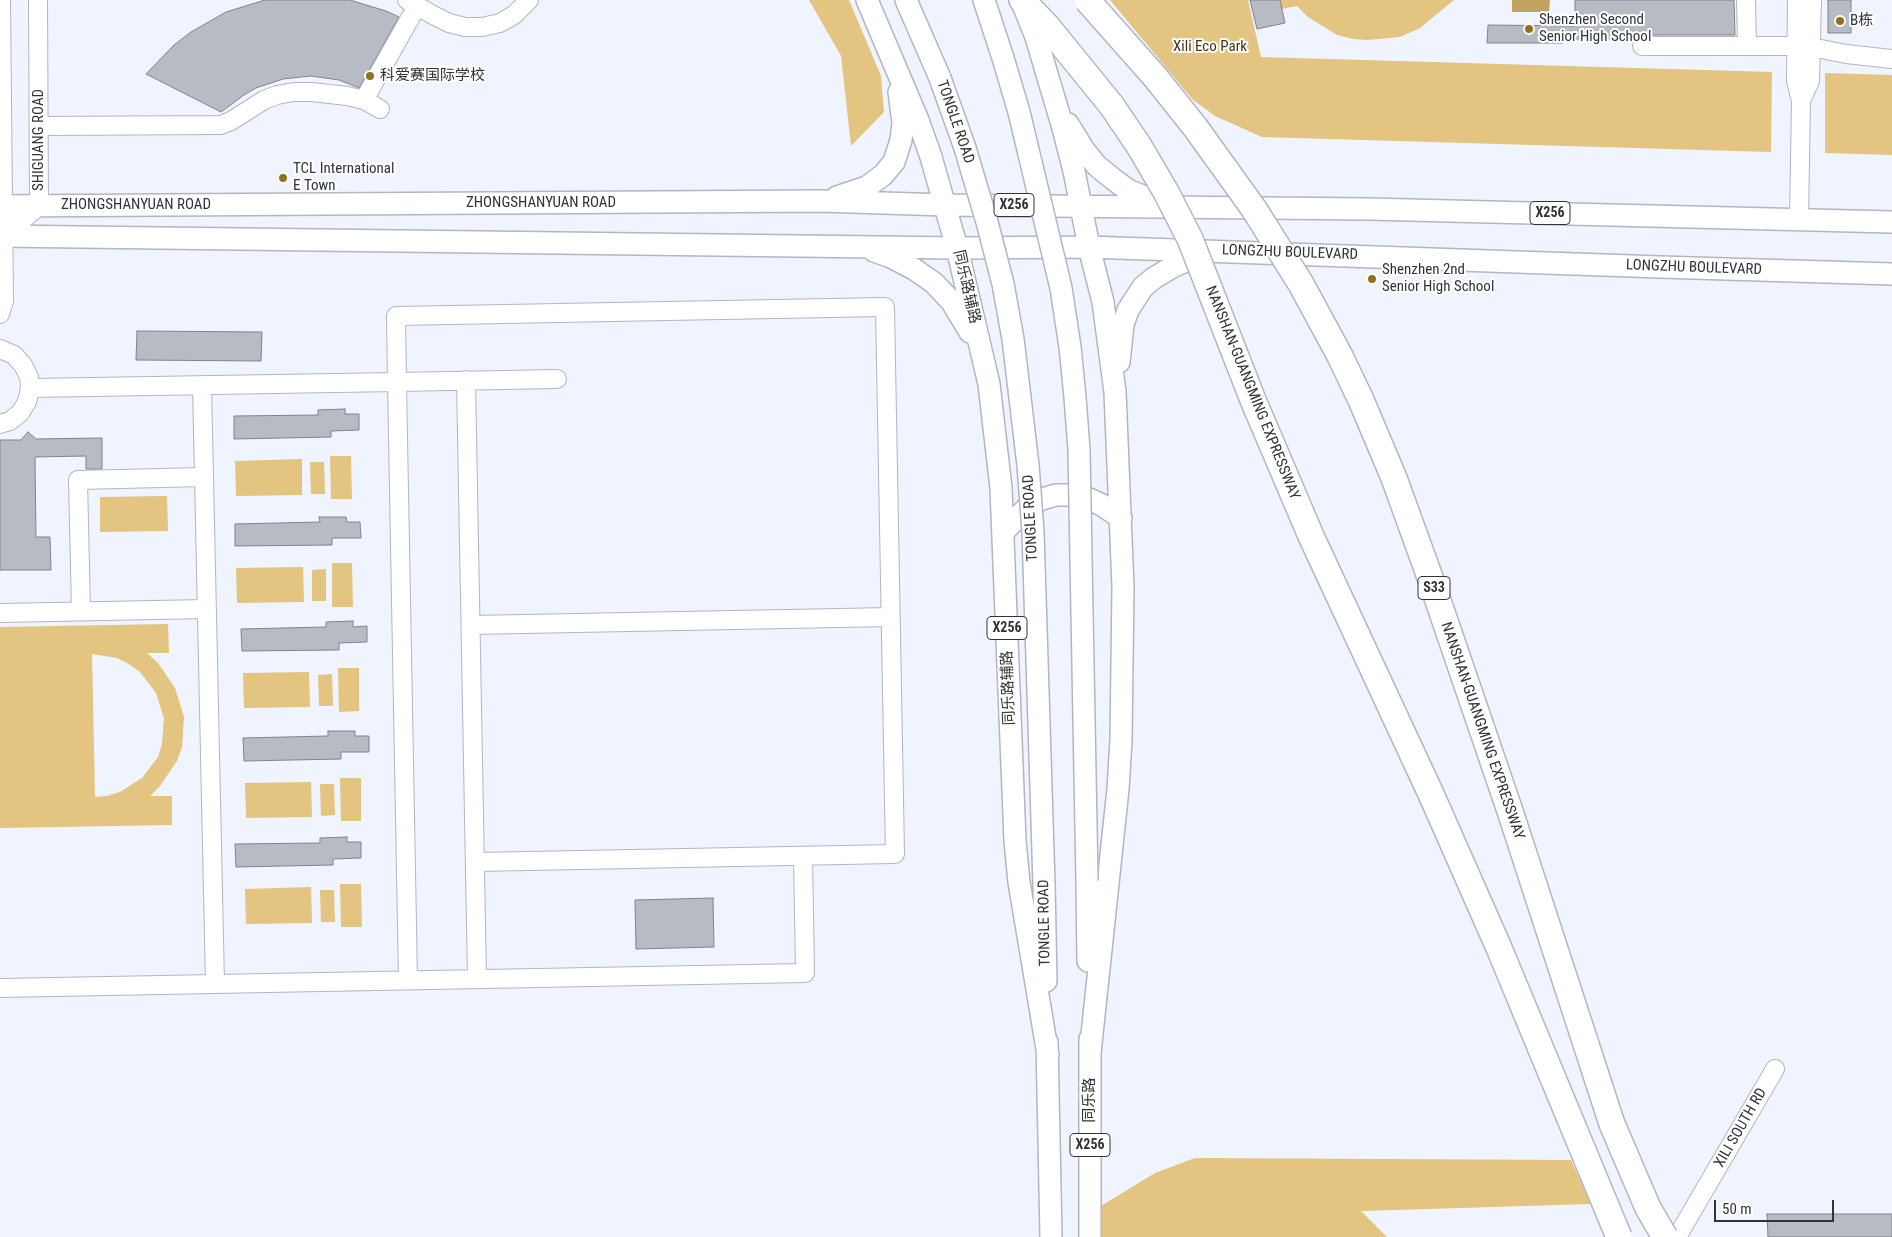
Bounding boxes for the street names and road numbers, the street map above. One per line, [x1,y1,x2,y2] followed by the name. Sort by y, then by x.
[932,78,978,166] street label: TONGLE ROAD
[30,89,48,191] street label: SHIGUANG ROAD
[466,194,616,212] street label: ZHONGSHANYUAN ROAD
[994,194,1034,216] road number: X256
[61,196,211,214] street label: ZHONGSHANYUAN ROAD
[1530,202,1570,224] road number: X256
[1222,242,1358,264] street label: LONGZHU BOULEVARD
[949,248,983,326] street label: 同乐路辅路
[1626,257,1762,279] street label: LONGZHU BOULEVARD
[1201,284,1303,502] street label: NANSHAN-GUANGMING EXPRESSWAY
[1020,474,1042,562] street label: TONGLE ROAD
[1418,576,1450,600] road number: S33
[987,616,1027,640] road number: X256
[1436,620,1528,842] street label: NANSHAN-GUANGMING EXPRESSWAY
[999,650,1019,726] street label: 同乐路辅路
[1035,879,1055,967] street label: TONGLE ROAD
[1081,1078,1099,1122] street label: 同乐路
[1711,1085,1771,1171] street label: XILI SOUTH RD
[1070,1134,1110,1156] road number: X256

